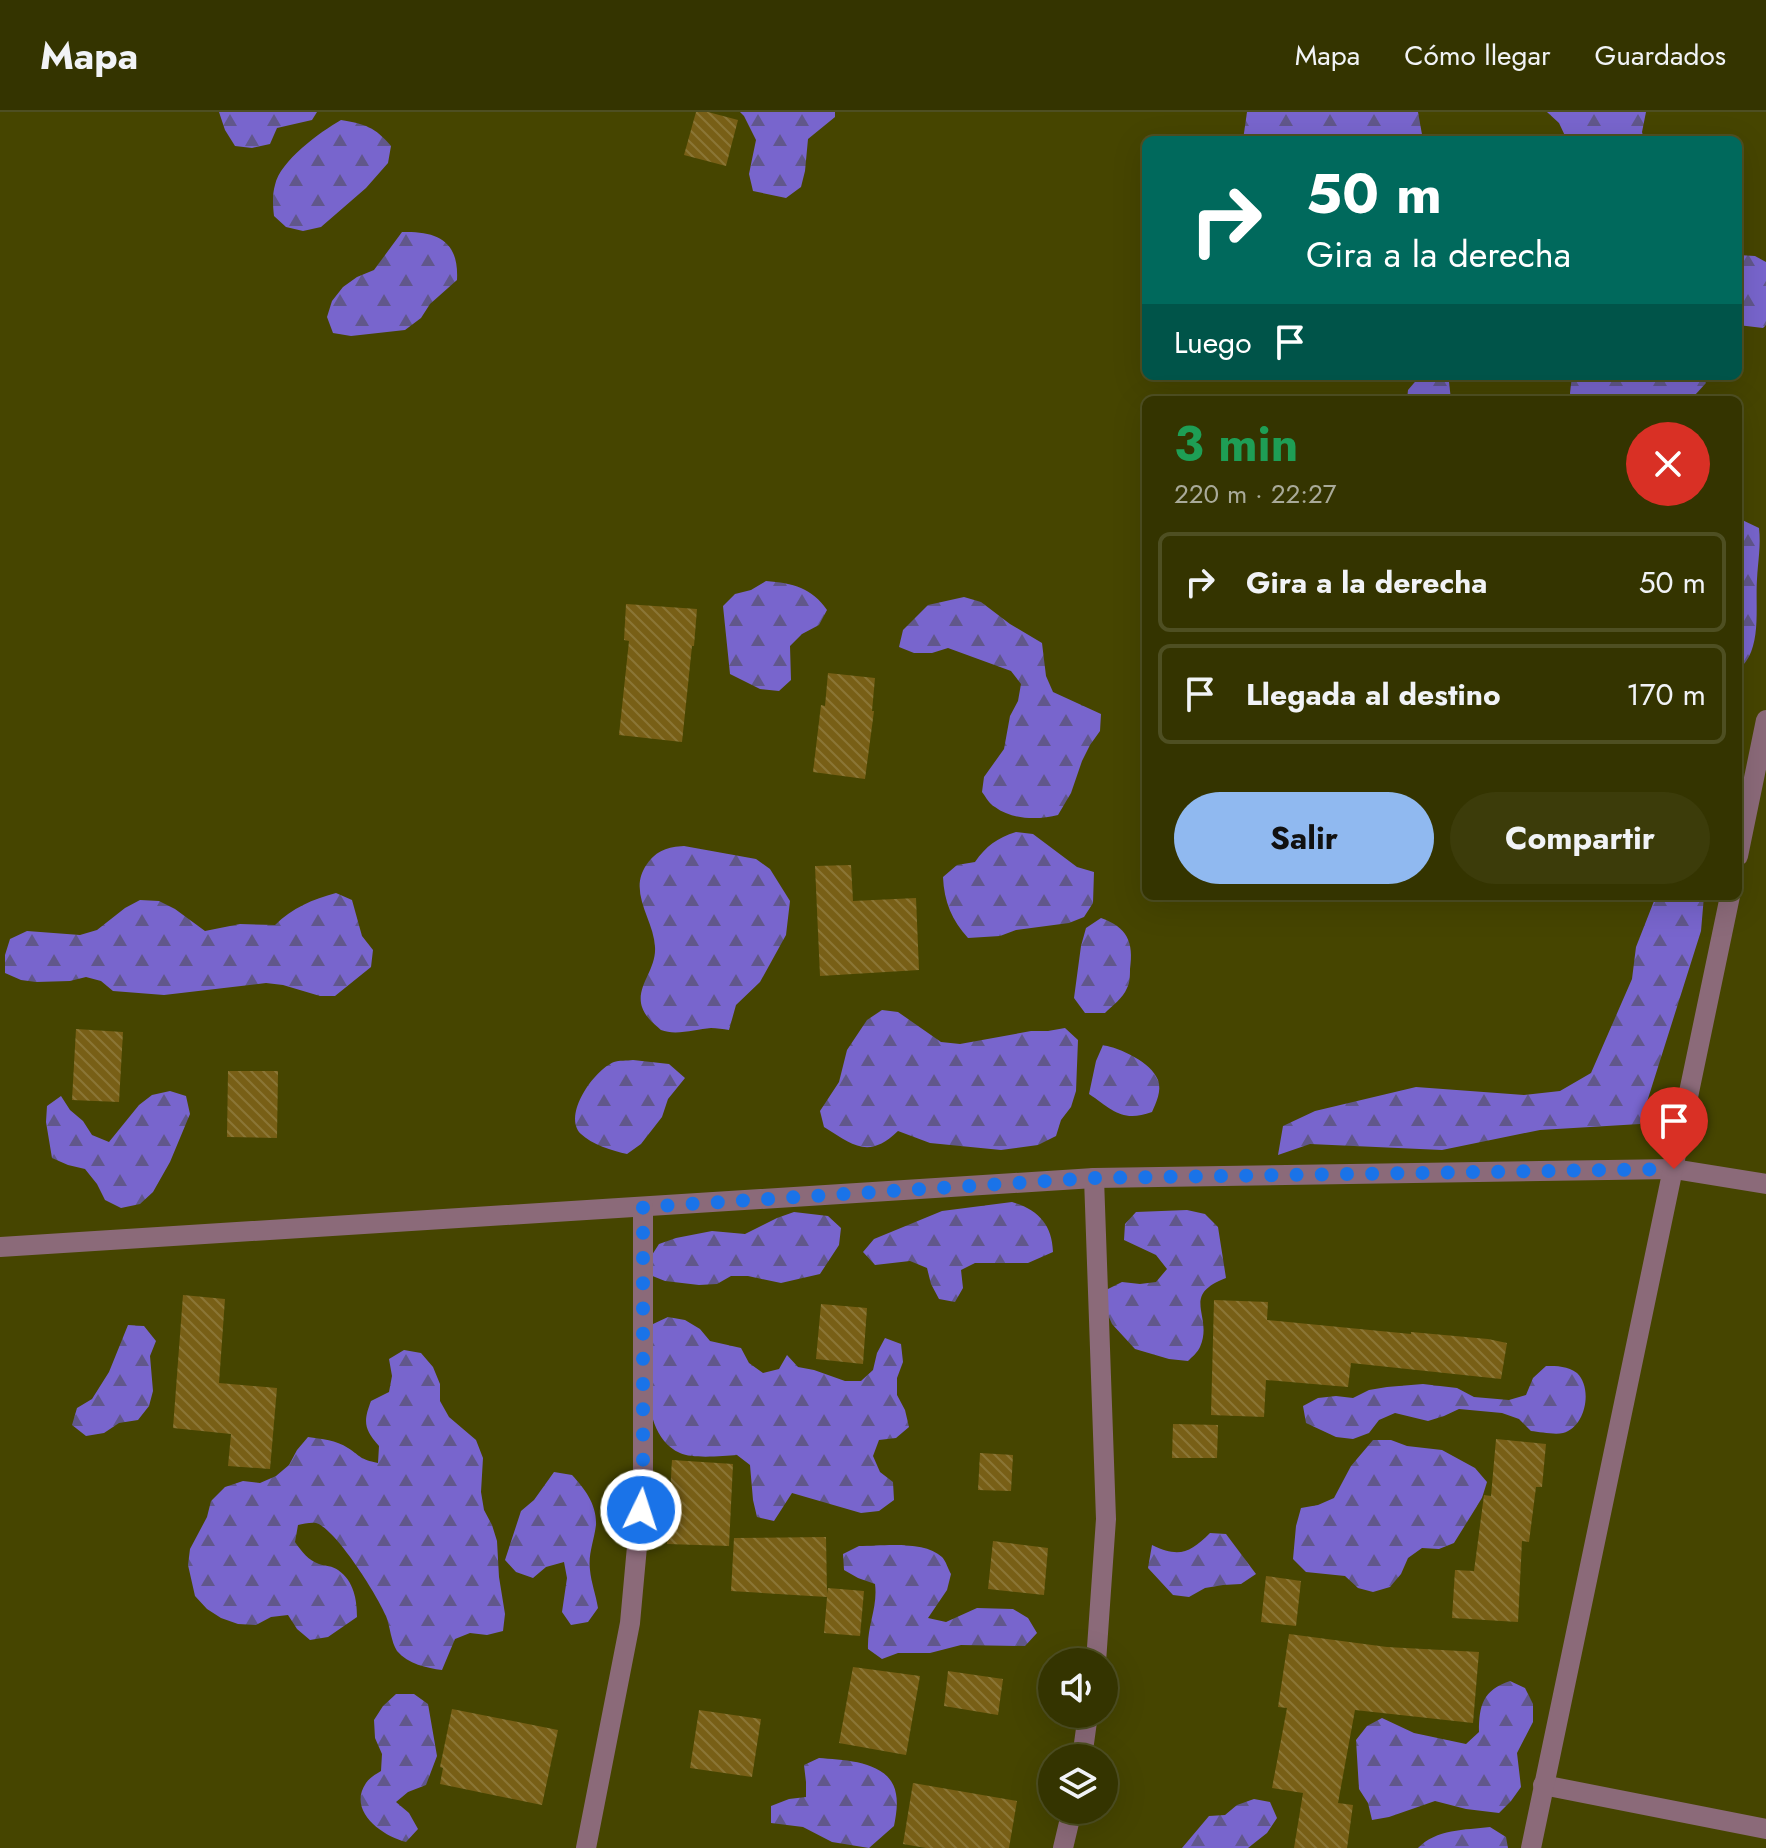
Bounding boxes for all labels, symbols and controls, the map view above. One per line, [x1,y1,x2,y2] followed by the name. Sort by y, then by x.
[40,28,138,83] text: Mapa
[1295,35,1360,76] text: Mapa
[1404,35,1551,76] text: Cómo llegar
[1595,35,1726,76] text: Guardados
[1306,153,1442,234] text: 50 m
[1174,168,1278,272] icon: right
[1306,228,1571,280] text: Gira a la derecha
[1268,320,1312,364] icon: arrive
[1174,321,1252,364] text: Luego
[1174,410,1298,479] text: 3 min
[1626,422,1710,506] button: close
[1174,475,1337,513] text: 220 m · 22:27
[1178,560,1222,604] icon: right
[1246,561,1487,604] text: Gira a la derecha
[1639,561,1706,604] text: 50 m
[1178,672,1222,716] icon: arrive
[1246,673,1501,716] text: Llegada al destino
[1626,673,1706,716] text: 170 m
[1174,792,1434,884] button: Salir
[1450,792,1710,884] button: Compartir
[1640,1087,1708,1169] pin
[1652,1099,1696,1143] icon: arrive
[599,1468,683,1552] position arrow
[1038,1648,1118,1824] map controls
[1038,1648,1118,1728] button: sound
[1038,1744,1118,1824] button: layers

